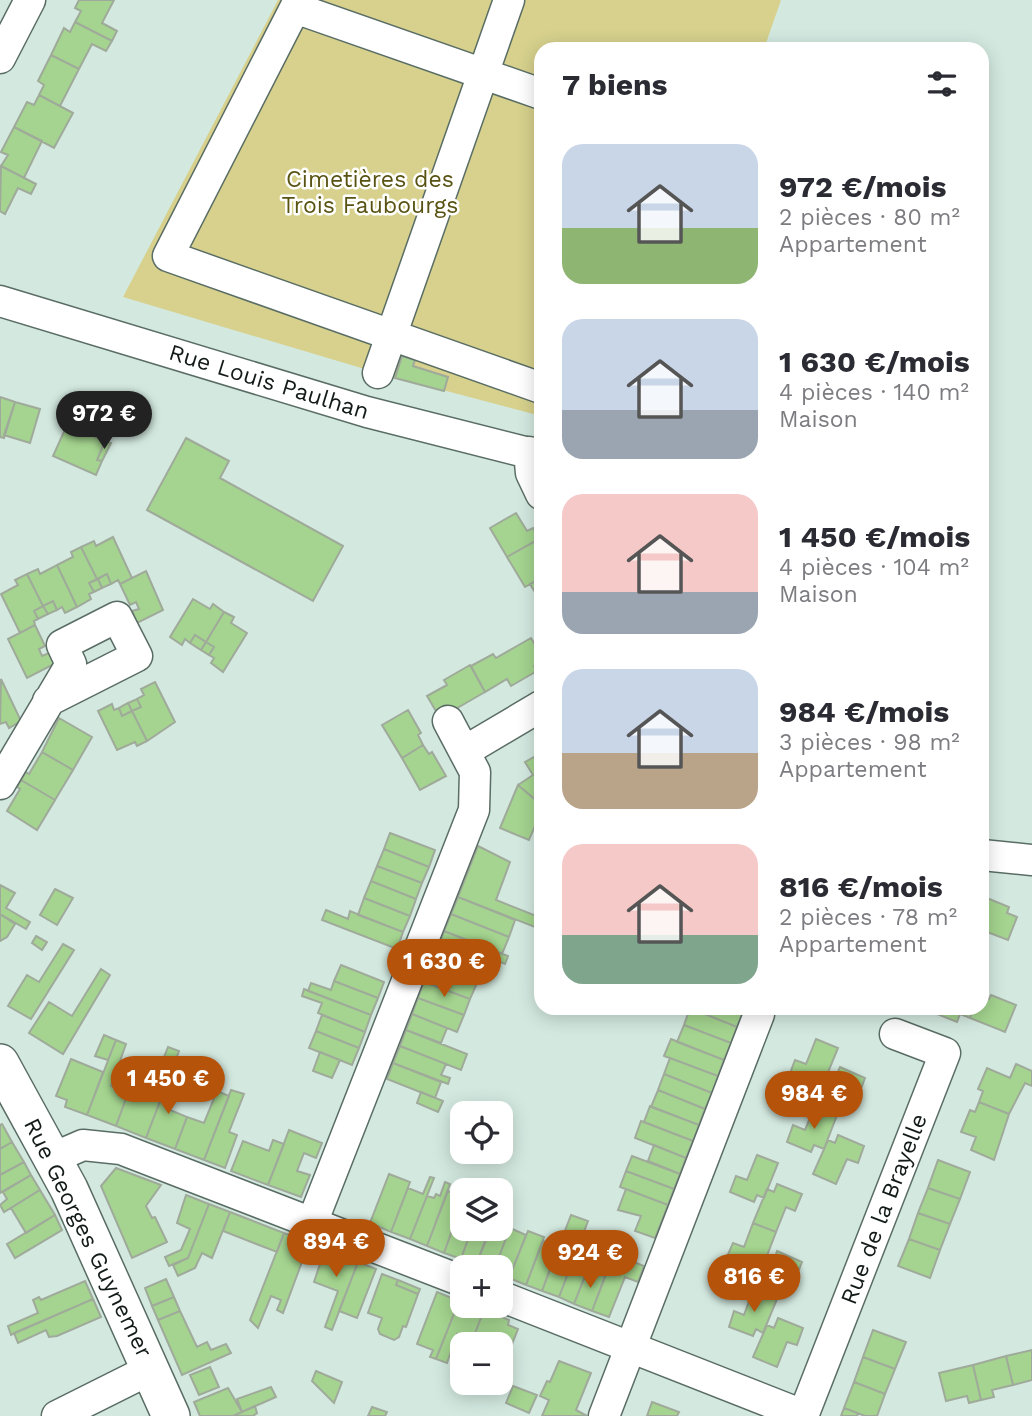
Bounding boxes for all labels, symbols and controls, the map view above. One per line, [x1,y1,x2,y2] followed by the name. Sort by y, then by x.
[923,65,961,103] icon: filters
[562,67,668,102] text: 7 biens
[282,166,458,219] park label: Cimetières des Trois Faubourgs
[779,169,946,204] text: 972 €/mois
[618,172,702,256] icon: home
[779,204,960,231] text: 2 pièces · 80 m²
[779,231,927,258] text: Appartement
[166,339,372,425] street label: Rue Louis Paulhan
[779,344,970,379] text: 1 630 €/mois
[618,347,702,431] icon: home
[779,379,969,406] text: 4 pièces · 140 m²
[55,392,153,451] pin: 972 €
[72,400,136,427] text: 972 €
[779,406,858,433] text: Maison
[779,519,970,554] text: 1 450 €/mois
[618,522,702,606] icon: home
[779,554,969,581] text: 4 pièces · 104 m²
[779,581,858,608] text: Maison
[779,694,949,729] text: 984 €/mois
[618,697,702,781] icon: home
[779,729,960,756] text: 3 pièces · 98 m²
[779,756,927,783] text: Appartement
[779,869,943,904] text: 816 €/mois
[618,872,702,956] icon: home
[779,904,957,931] text: 2 pièces · 78 m²
[779,931,927,958] text: Appartement
[379,940,509,999] pin: 1 630 €
[403,948,485,975] text: 1 630 €
[103,1056,233,1116] pin: 1 450 €
[127,1065,209,1092] text: 1 450 €
[765,1072,863,1131] pin: 984 €
[781,1080,847,1107] text: 984 €
[450,1101,513,1395] map controls
[450,1101,513,1164] button: locate
[835,1110,933,1308] street label: Rue de la Brayelle
[18,1114,158,1362] street label: Rue Georges Guynemer
[450,1178,513,1241] button: layers
[287,1220,385,1279] pin: 894 €
[303,1228,369,1255] text: 894 €
[541,1230,639,1290] pin: 924 €
[557,1239,623,1266] text: 924 €
[705,1254,803,1314] pin: 816 €
[450,1255,513,1318] button: +
[723,1263,785,1290] text: 816 €
[450,1332,513,1395] button: −

